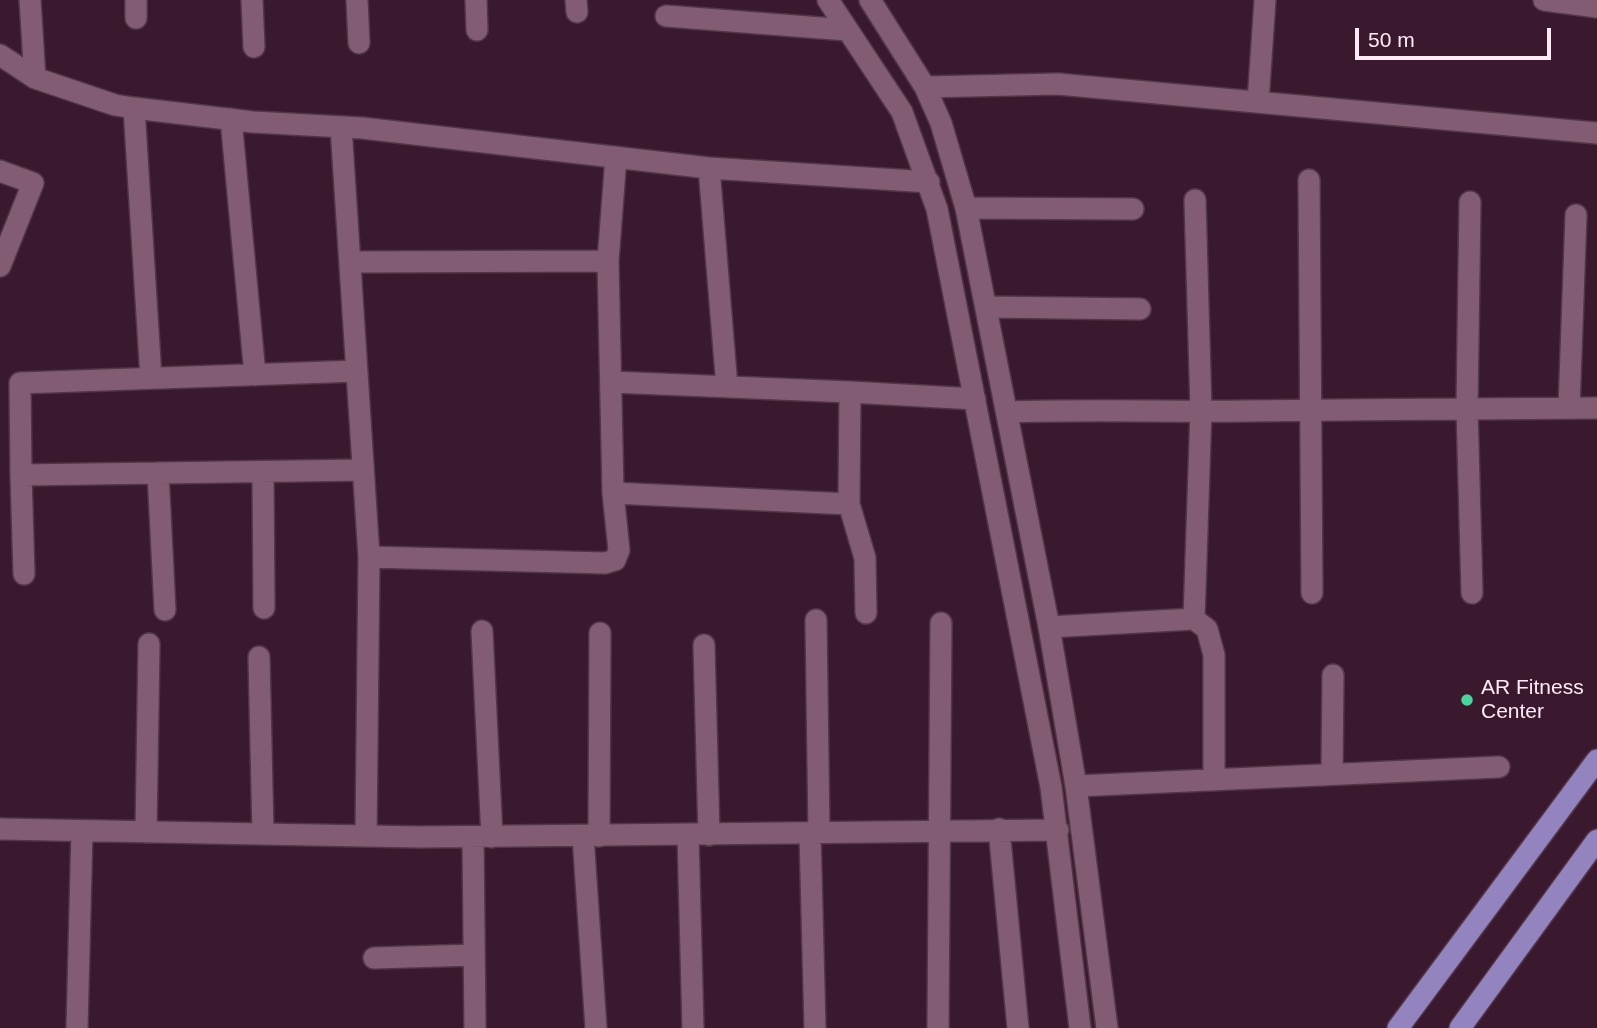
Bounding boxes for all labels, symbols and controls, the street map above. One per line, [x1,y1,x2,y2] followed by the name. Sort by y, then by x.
[1359,14,1555,58] scale bar
[1368,28,1415,51] text: 50 m
[1481,675,1584,725] place label: AR Fitness Center
[1459,692,1475,708] marker: AR Fitness Center

